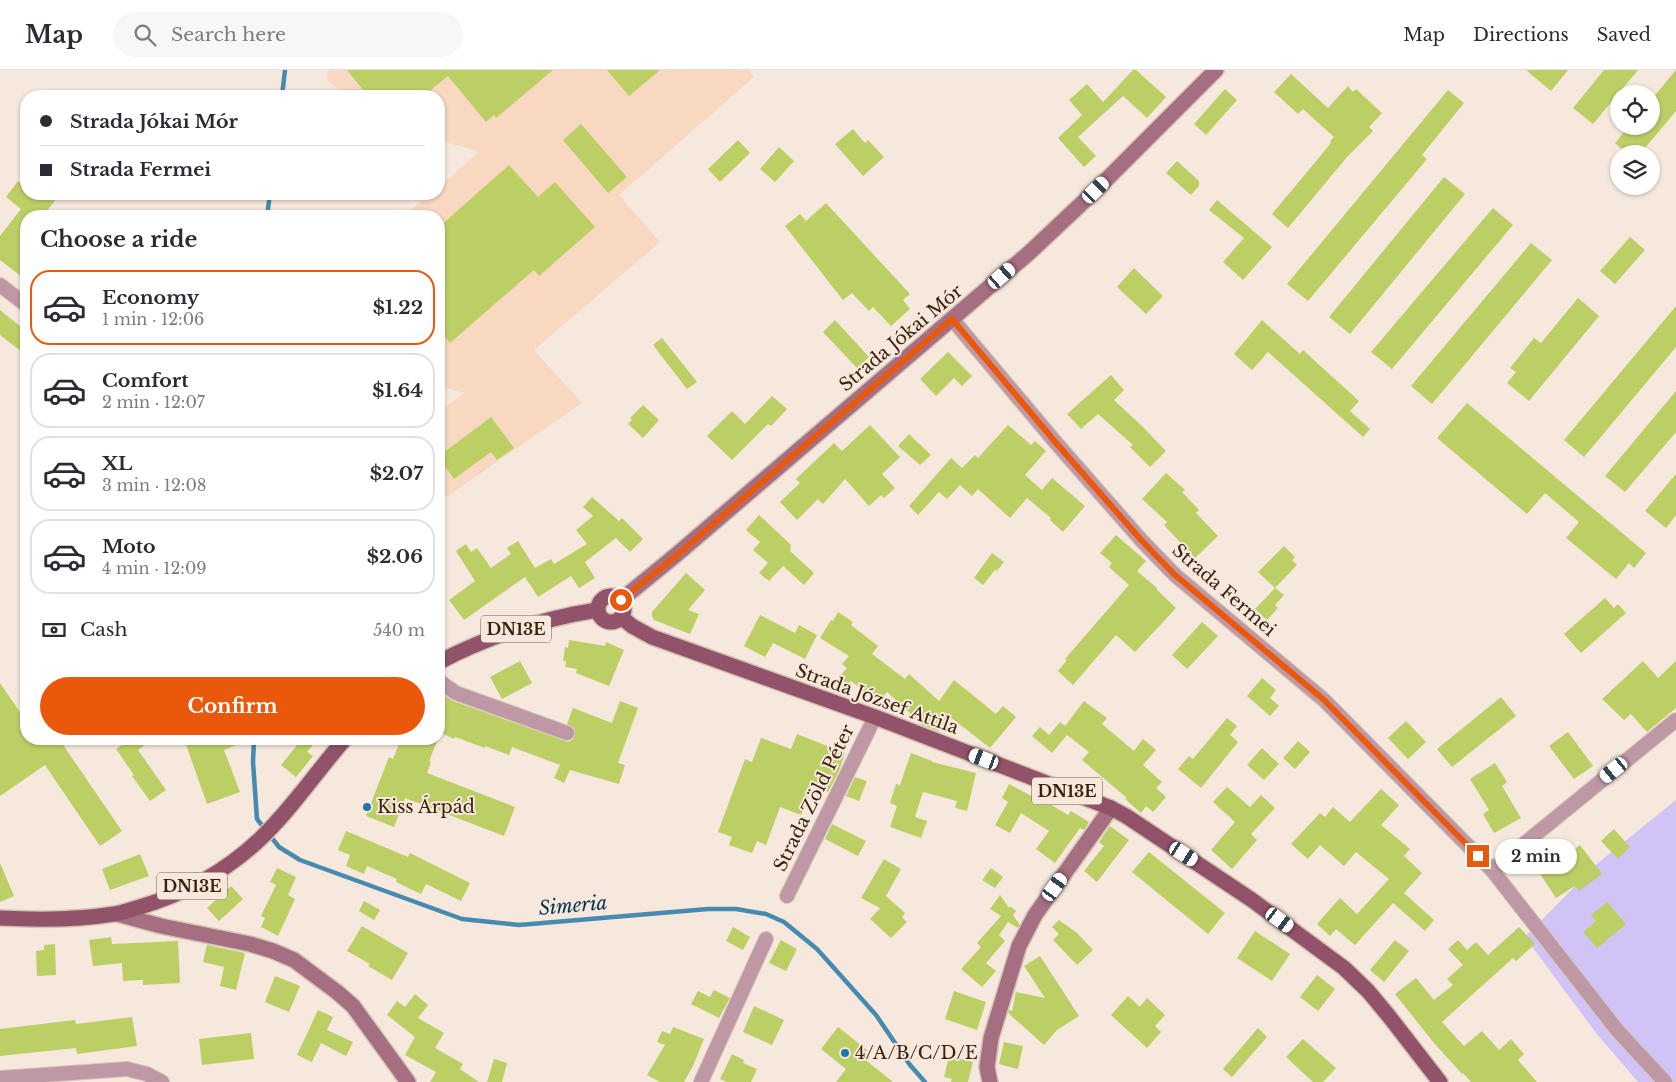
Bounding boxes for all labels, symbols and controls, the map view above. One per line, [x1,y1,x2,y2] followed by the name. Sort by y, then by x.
[113,12,463,57] search box
[25,20,83,49] text: Map
[131,21,159,49] icon: search
[171,23,286,46] text: Search here
[1403,24,1445,46] text: Map
[1473,24,1569,46] text: Directions
[1597,24,1651,46] text: Saved
[1610,85,1660,195] map controls
[1610,85,1660,135] button: locate
[70,110,238,133] text: Strada Jókai Mór
[1610,145,1660,195] button: layers
[70,158,211,181] text: Strada Fermei
[1080,174,1111,206] car
[40,226,197,253] text: Choose a ride
[985,260,1018,292] car
[835,280,967,396] street label: Strada Jókai Mór
[42,285,87,330] icon: car
[102,286,199,309] text: Economy
[373,296,423,319] text: $1.22
[102,309,204,329] text: 1 min · 12:06
[42,368,87,413] icon: car
[102,369,189,392] text: Comfort
[372,379,423,402] text: $1.64
[102,392,205,412] text: 2 min · 12:07
[42,451,87,496] icon: car
[102,452,132,475] text: XL
[370,462,423,485] text: $2.07
[102,475,207,495] text: 3 min · 12:08
[42,534,87,579] icon: car
[102,535,156,558] text: Moto
[1168,539,1280,641] street label: Strada Fermei
[367,545,423,568] text: $2.06
[102,558,207,578] text: 4 min · 12:09
[610,589,632,611] route start
[40,616,68,644] icon: cash
[481,616,551,642] road number: DN13E
[80,618,127,641] text: Cash
[373,620,425,640] text: 540 m
[792,659,962,739] street label: Strada József Attila
[40,677,425,735] button: Confirm
[769,721,859,875] street label: Strada Zöld Péter
[967,747,1000,771] car
[1597,755,1630,785] car
[1032,778,1102,804] road number: DN13E
[377,795,475,818] place label: Kiss Árpád
[361,801,373,813] marker: Kiss Árpád
[1496,838,1578,874] callout: 2 min
[1167,840,1200,868] car
[1467,845,1489,867] route end
[1511,846,1561,866] text: 2 min
[1040,870,1069,904] car
[157,872,227,899] road number: DN13E
[538,891,608,920] water label: Simeria
[1263,905,1296,935] car
[855,1042,978,1064] place label: 4/A/B/C/D/E
[839,1047,851,1059] marker: 4/A/B/C/D/E

